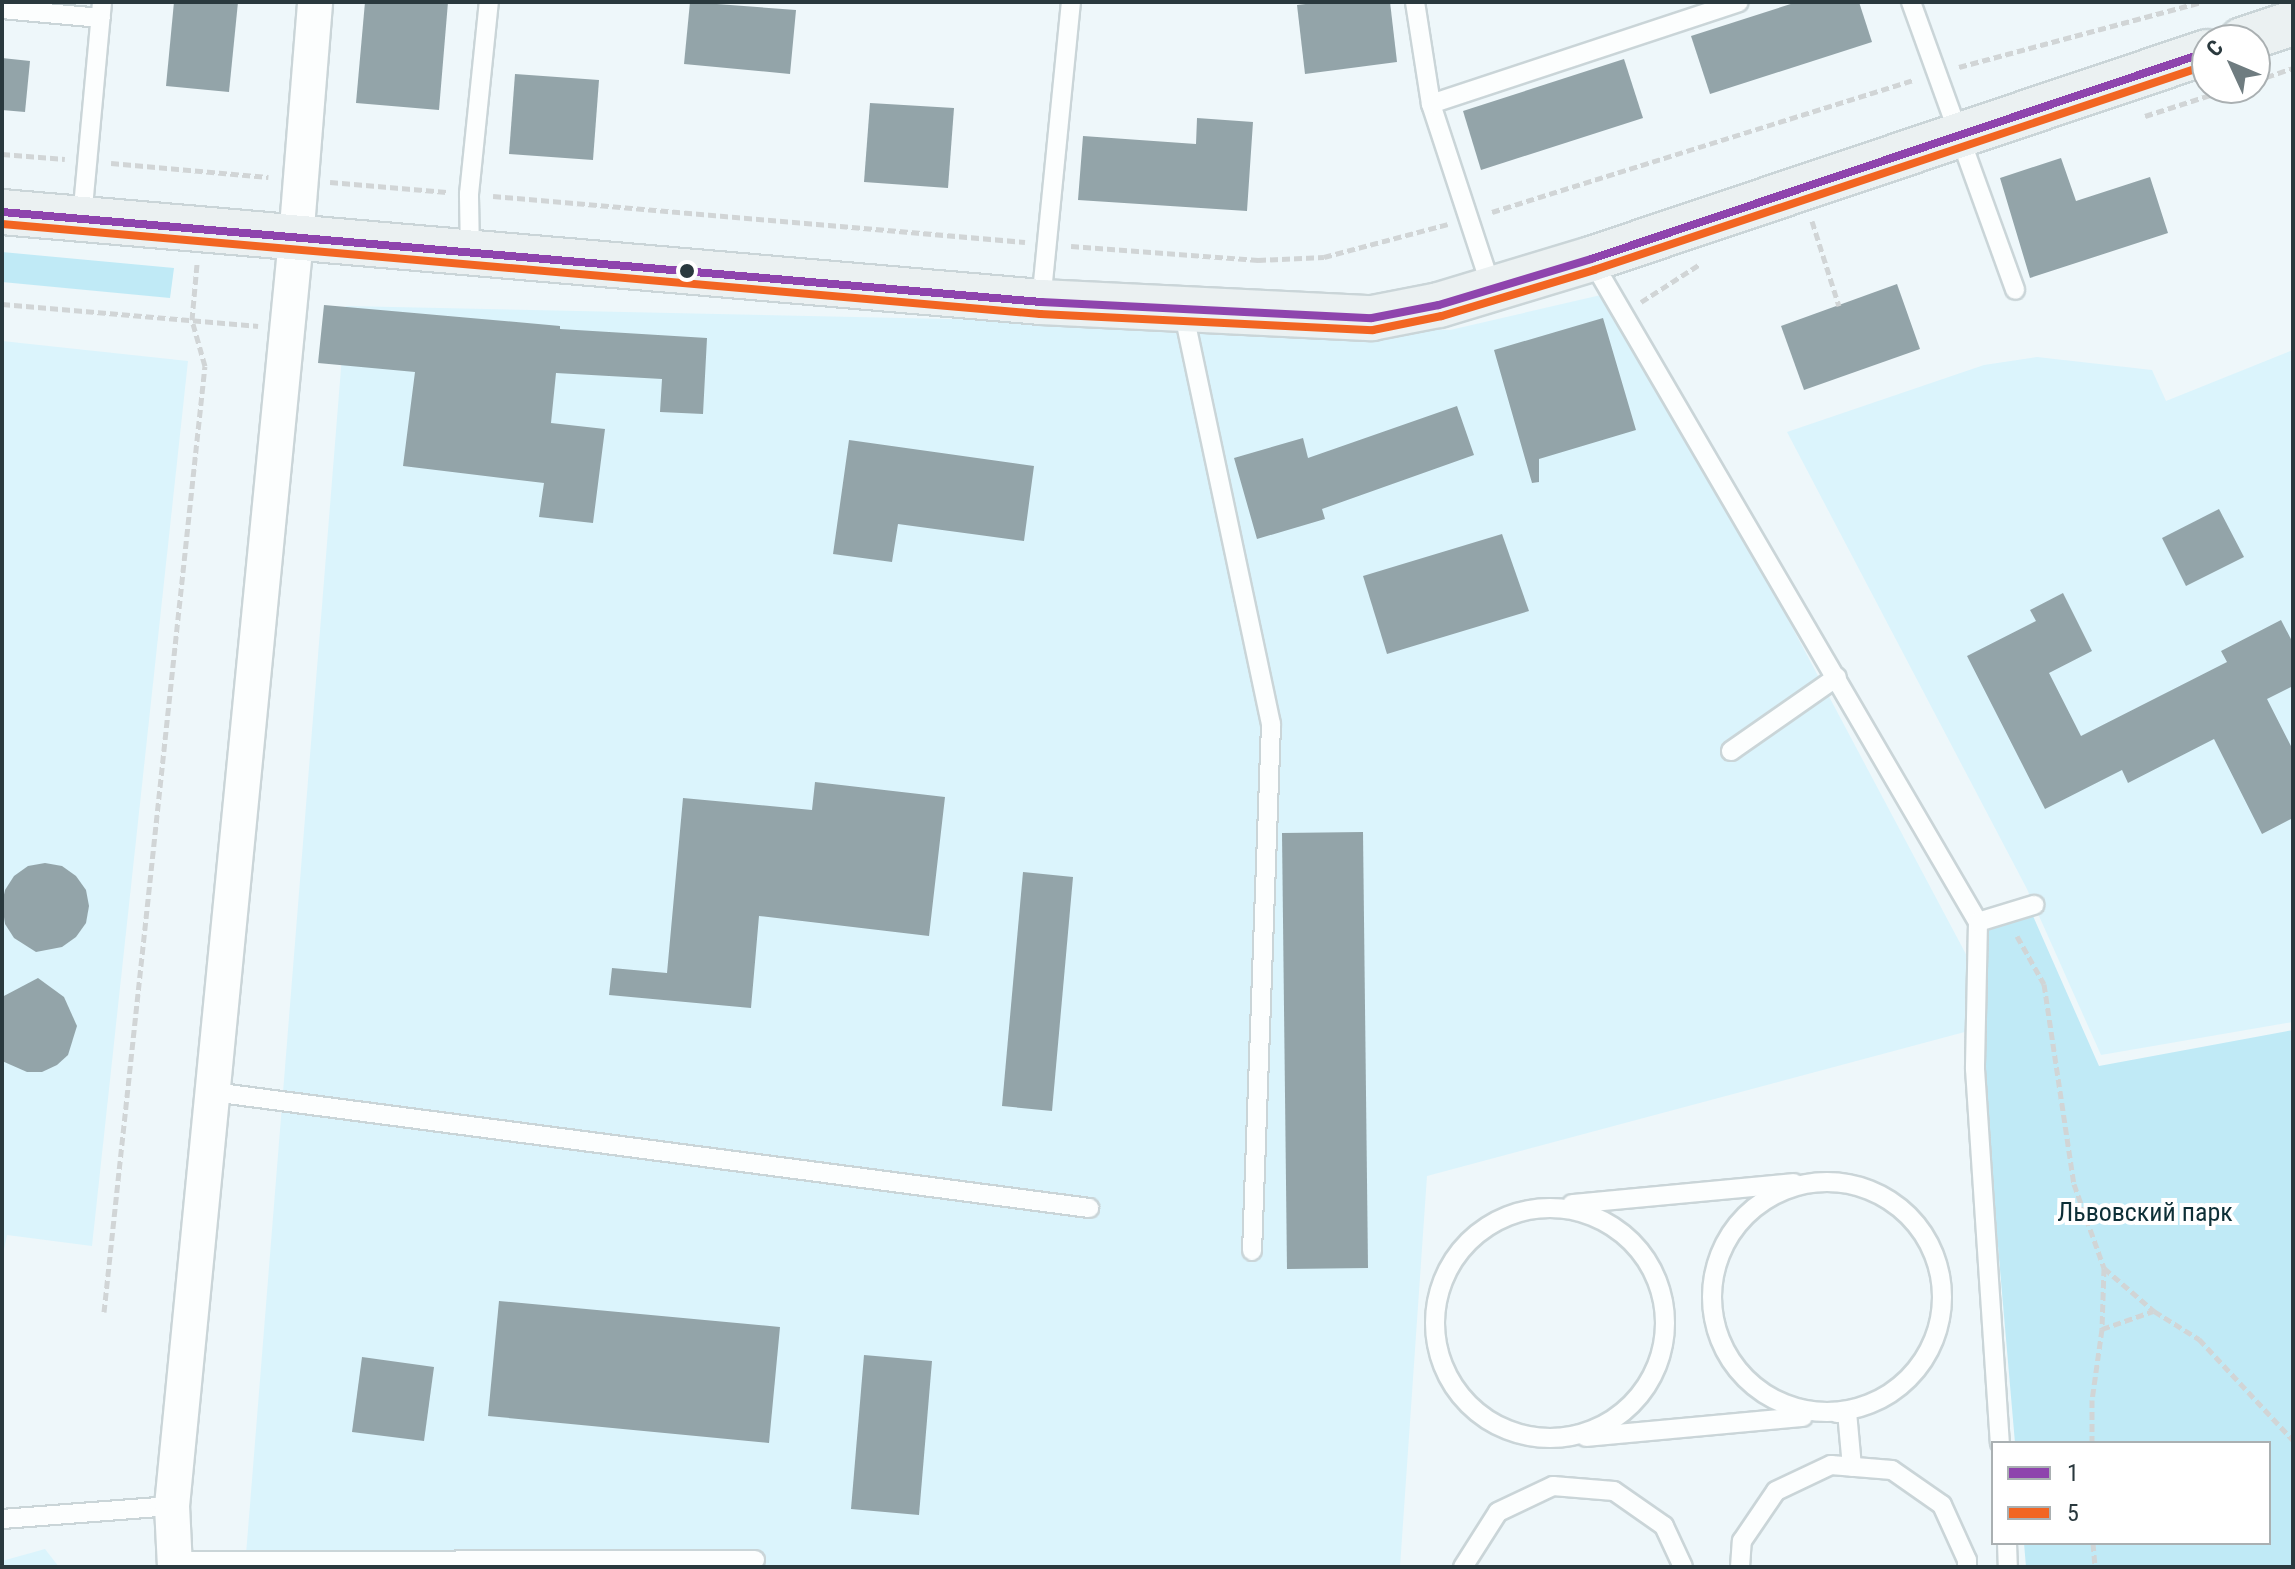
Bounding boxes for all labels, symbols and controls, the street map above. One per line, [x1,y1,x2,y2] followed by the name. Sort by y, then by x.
[2191,24,2271,104] north arrow
[2201,35,2228,62] text: С
[679,263,695,279] unlabelled marker
[2057,1197,2233,1229] park label: Львовский парк
[1991,1441,2271,1545] legend
[2067,1459,2079,1487] text: 1
[2067,1499,2079,1527] text: 5

